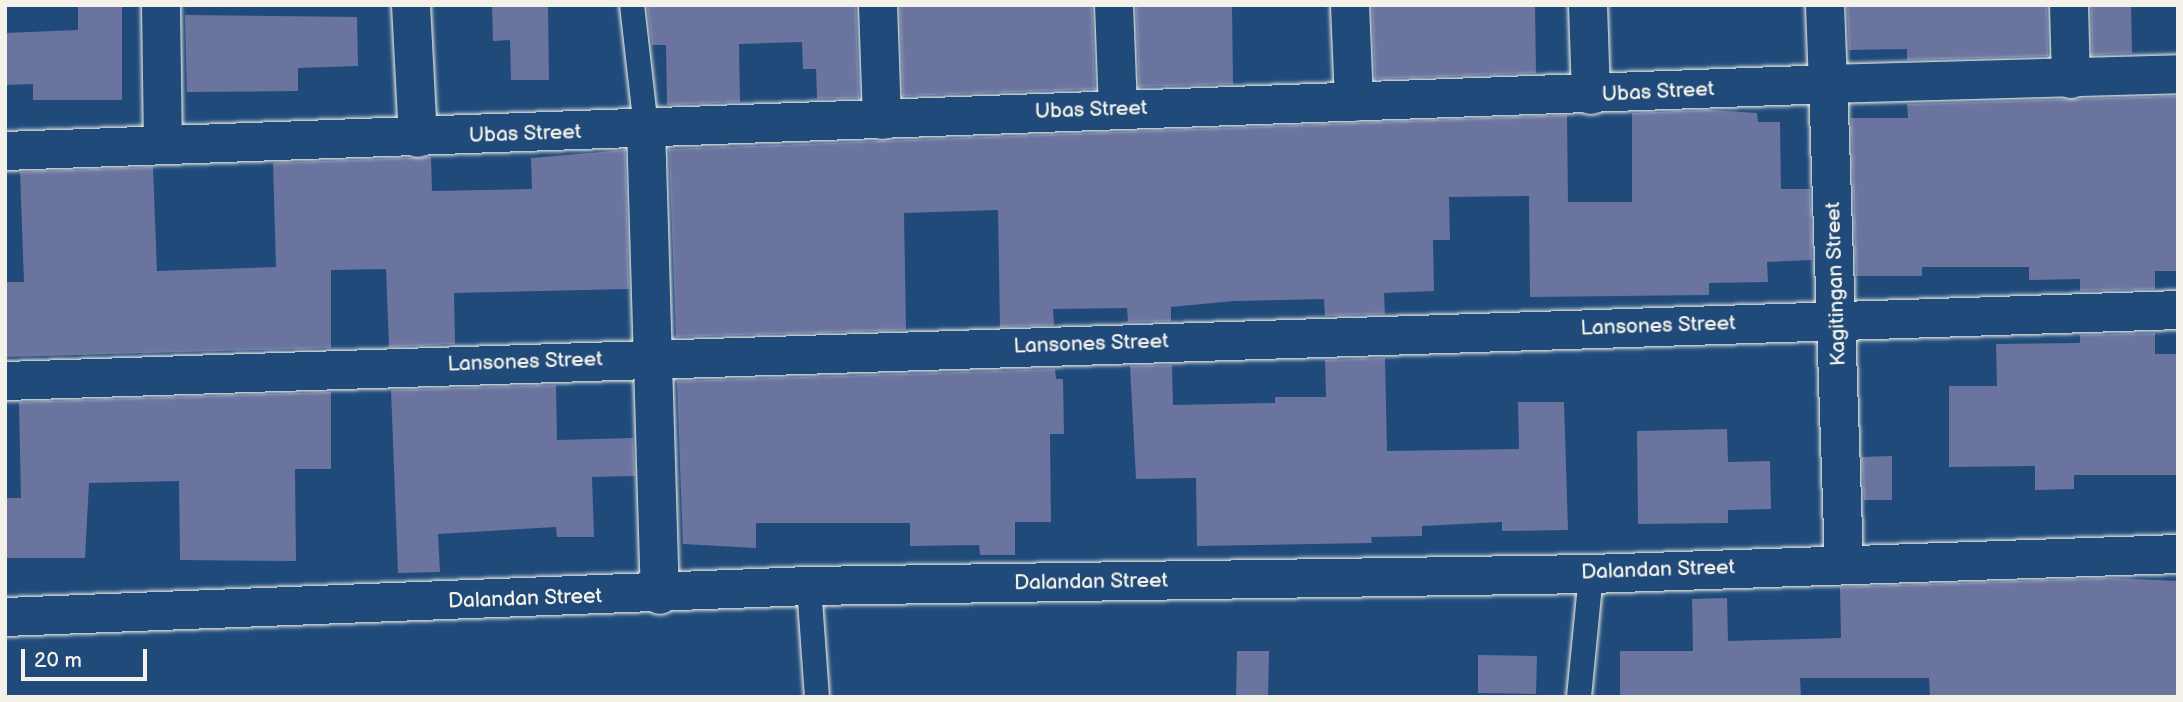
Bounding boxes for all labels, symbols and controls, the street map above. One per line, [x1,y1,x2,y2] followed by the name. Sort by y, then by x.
[1601,76,1715,108] street label: Ubas Street
[1034,95,1148,125] street label: Ubas Street
[468,119,582,149] street label: Ubas Street
[1821,201,1851,367] street label: Kagitingan Street
[1580,311,1736,341] street label: Lansones Street
[1013,329,1169,359] street label: Lansones Street
[447,347,603,377] street label: Lansones Street
[1580,555,1736,585] street label: Dalandan Street
[1014,568,1168,596] street label: Dalandan Street
[447,584,603,614] street label: Dalandan Street
[24,636,150,680] scale bar
[34,648,82,673] text: 20 m

